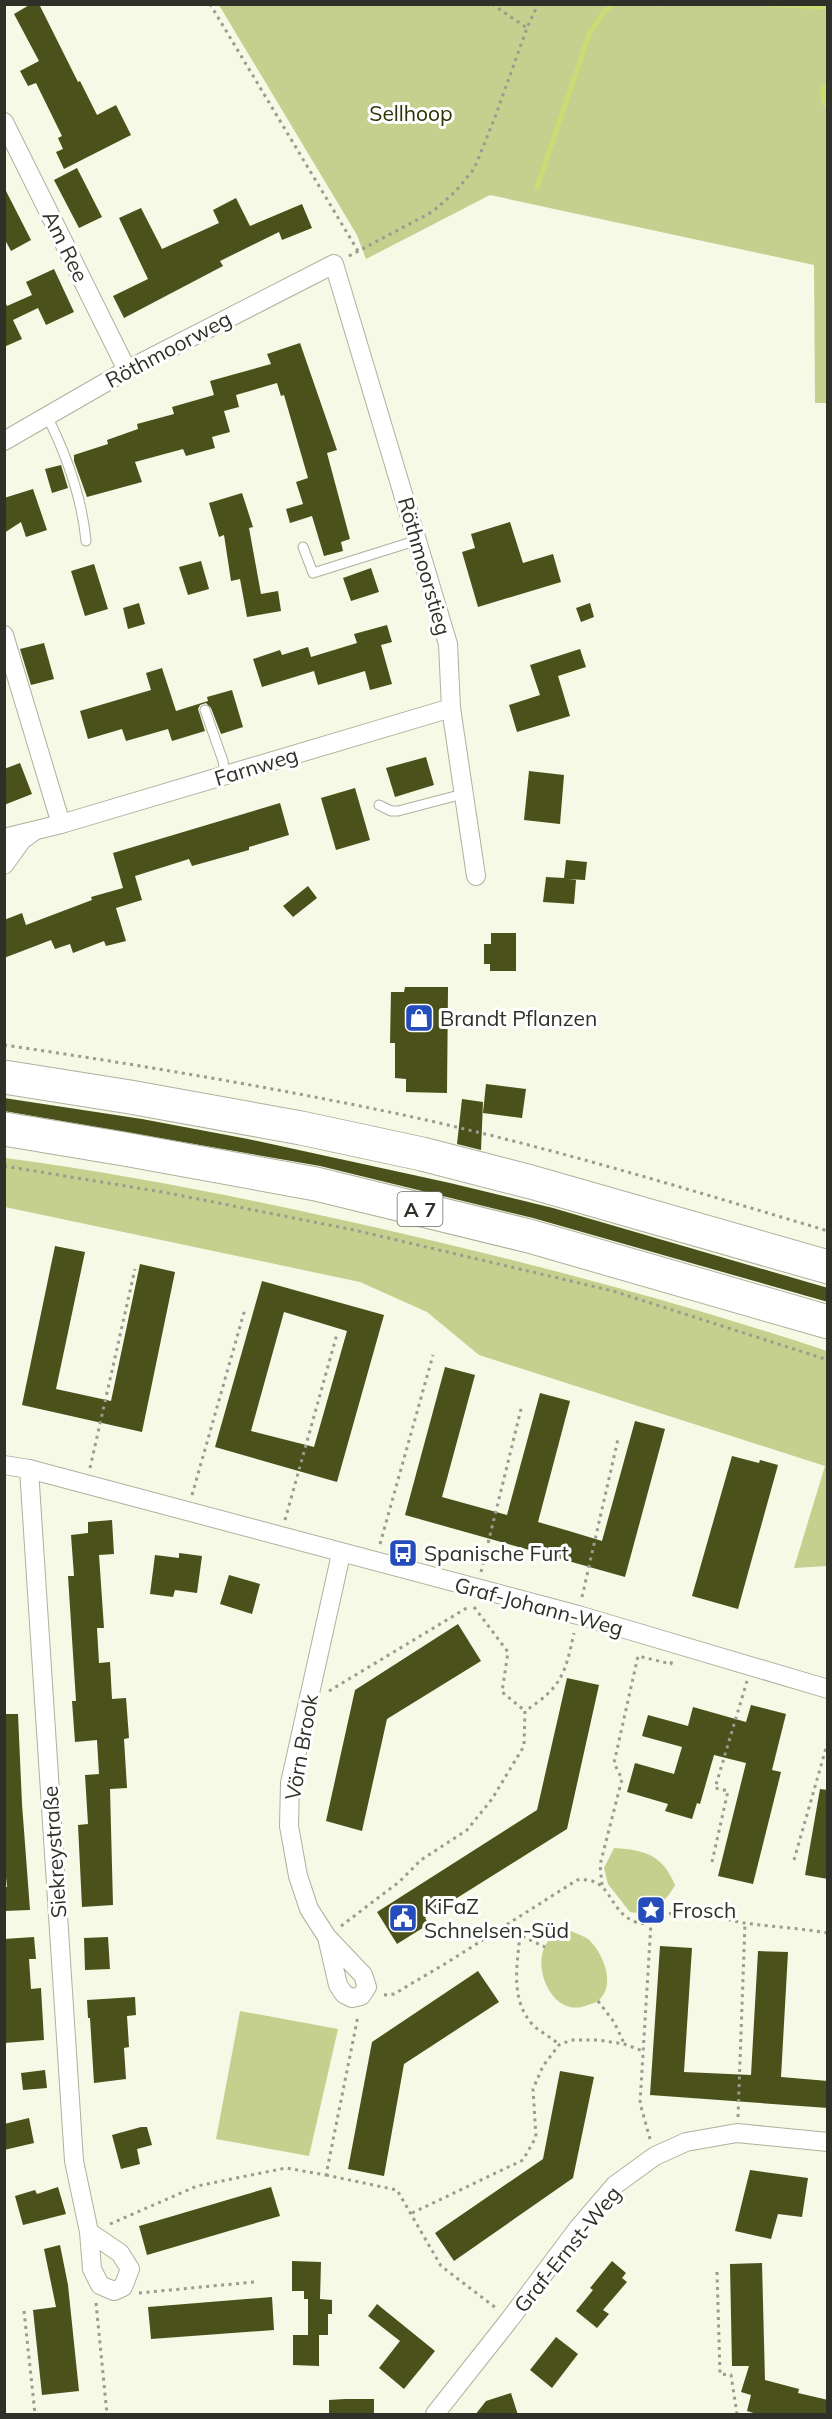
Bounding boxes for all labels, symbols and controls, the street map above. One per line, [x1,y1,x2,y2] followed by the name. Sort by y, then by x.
[369,100,453,126] park label: Sellhoop
[38,206,94,286] street label: Am Ree
[101,305,235,393] street label: Röthmoorweg
[393,494,457,638] street label: Röthmoorstieg
[211,741,301,791] street label: Farnweg
[403,1002,435,1034] shop icon: Brandt Pflanzen
[440,1005,597,1031] place label: Brandt Pflanzen
[398,1192,442,1226] road number: A 7
[387,1537,419,1569] bus stop icon: Spanische Furt
[424,1540,569,1566] place label: Spanische Furt
[452,1571,626,1641] street label: Graf-Johann-Weg
[279,1692,323,1802] street label: Vörn Brook
[36,1785,72,1919] street label: Siekreystraße
[424,1893,569,1943] place label: KiFaZ Schnelsen-Süd
[635,1894,667,1926] place icon: Frosch
[672,1897,736,1923] place label: Frosch
[387,1902,419,1934] public building icon: KiFaZ Schnelsen-Süd
[508,2180,626,2318] street label: Graf-Ernst-Weg

